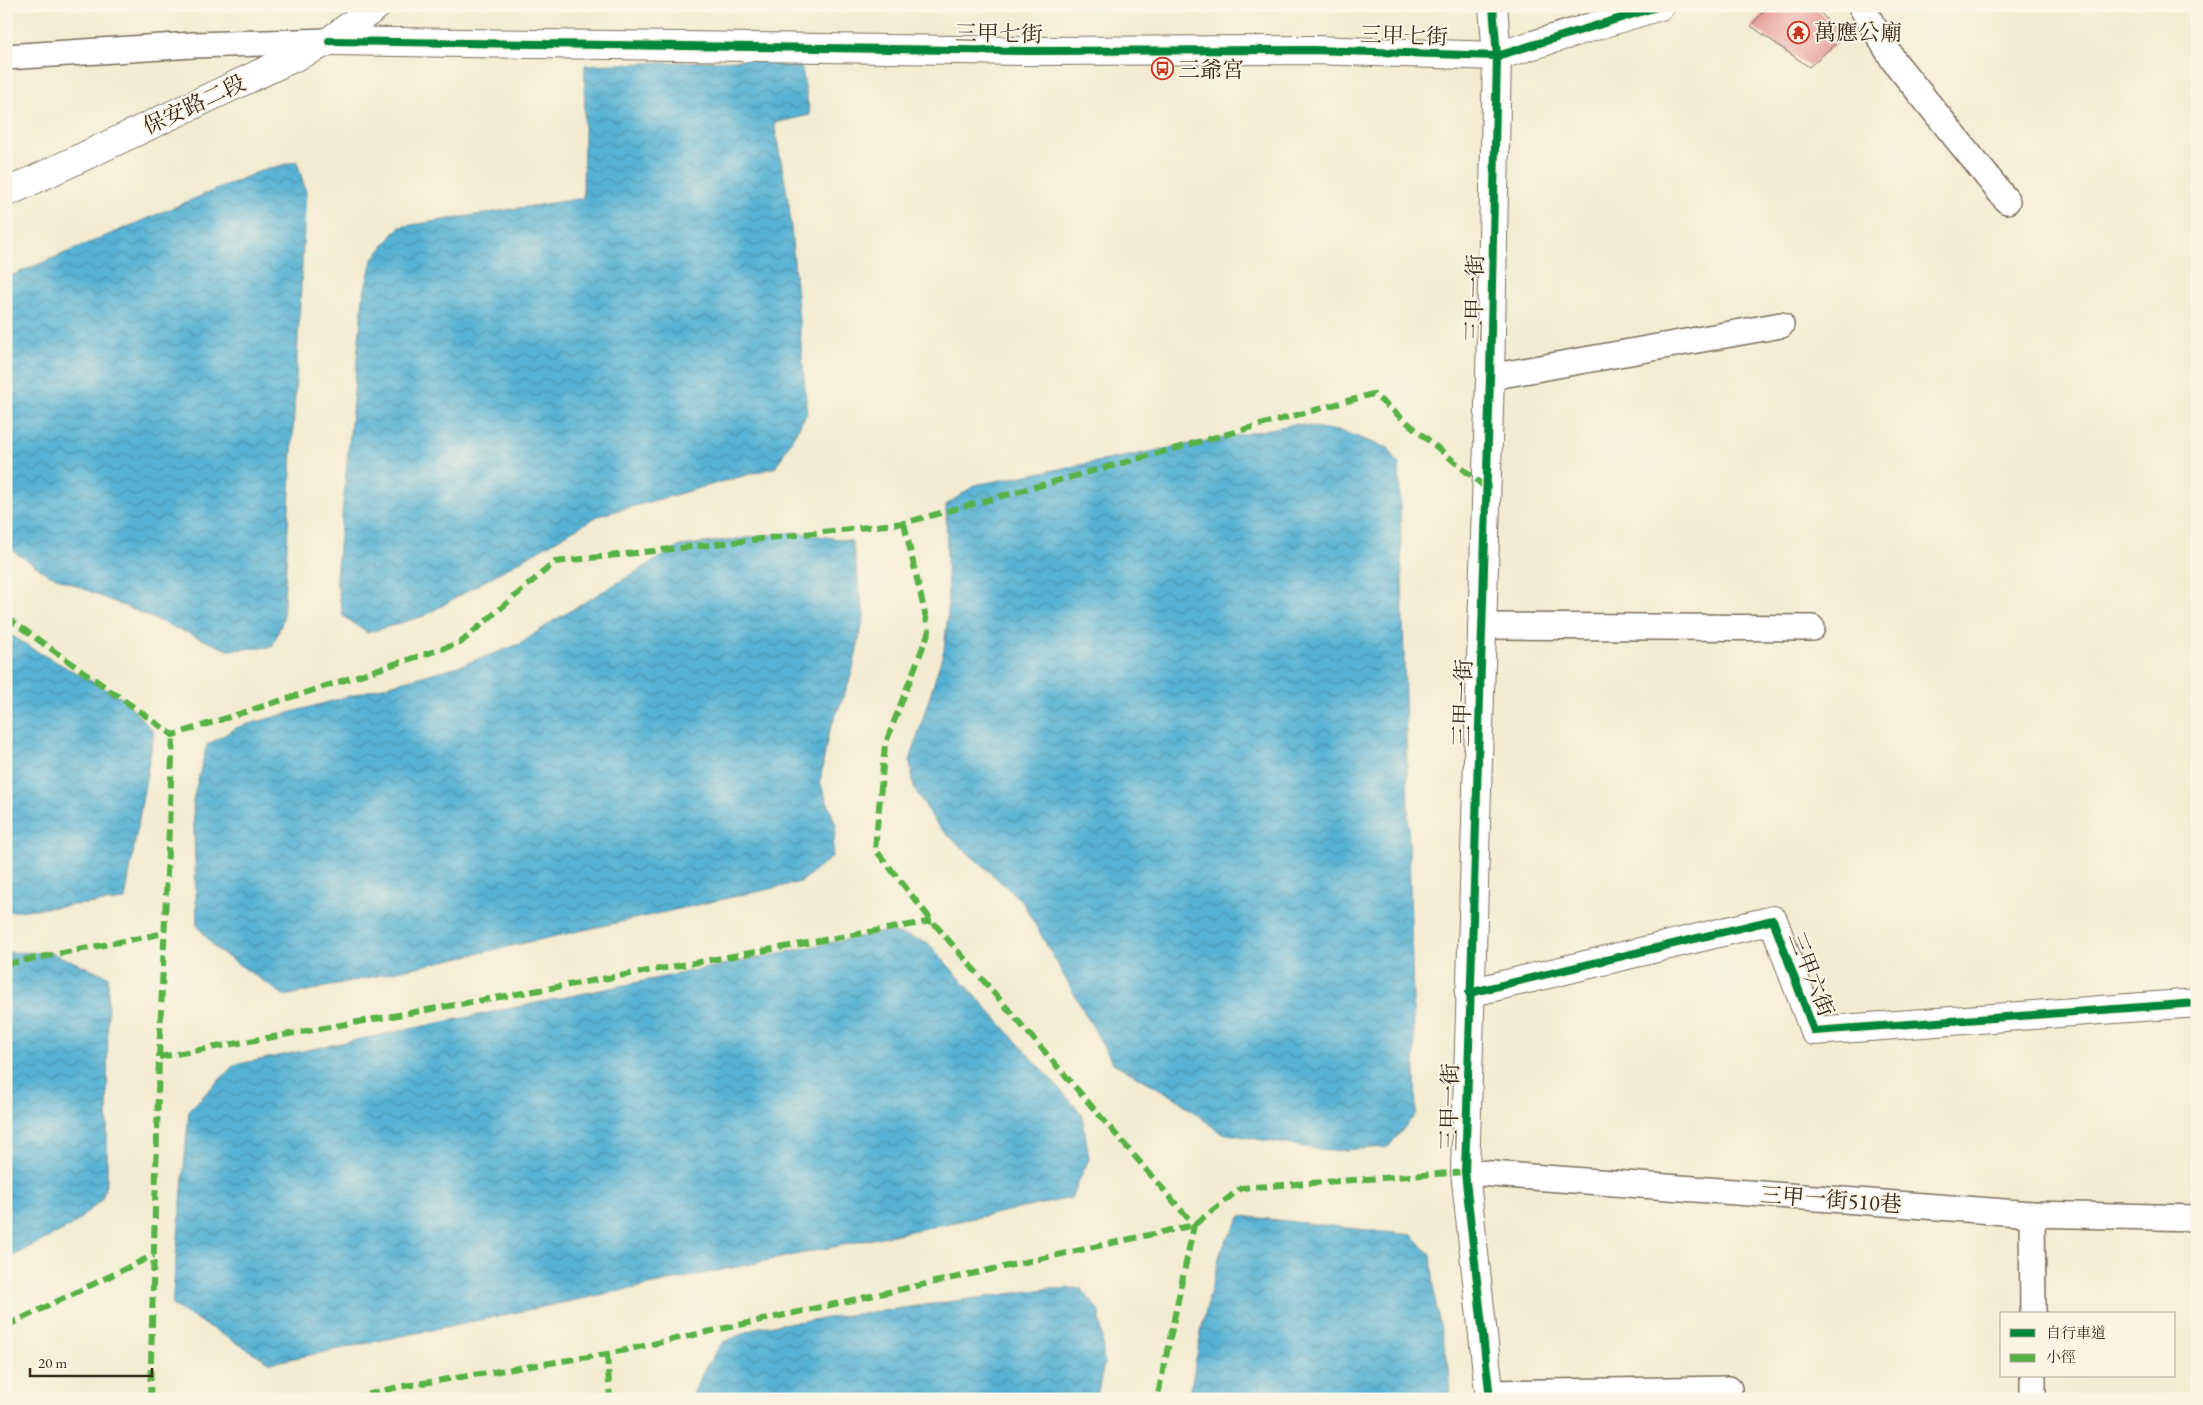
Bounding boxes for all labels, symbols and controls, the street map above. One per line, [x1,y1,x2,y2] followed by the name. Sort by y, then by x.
[955,18,1043,49] street label: 三甲七街
[1814,18,1902,47] place label: 萬應公廟
[1359,19,1448,52] street label: 三甲七街
[1786,20,1810,44] temple icon: 萬應公廟
[1178,55,1244,84] place label: 三爺宮
[1150,57,1174,81] bus stop icon: 三爺宮
[138,68,250,141] street label: 保安路二段
[1459,254,1490,342] street label: 三甲一街
[1446,659,1479,748] street label: 三甲一街
[1782,928,1841,1020] street label: 三甲六街
[1434,1063,1465,1151] street label: 三甲一街
[1759,1180,1903,1219] street label: 三甲一街510巷
[2000,1312,2176,1378] legend
[2046,1323,2106,1342] text: 自行車道
[30,1345,152,1377] scale bar
[2046,1347,2076,1366] text: 小徑
[38,1353,67,1372] text: 20 m

